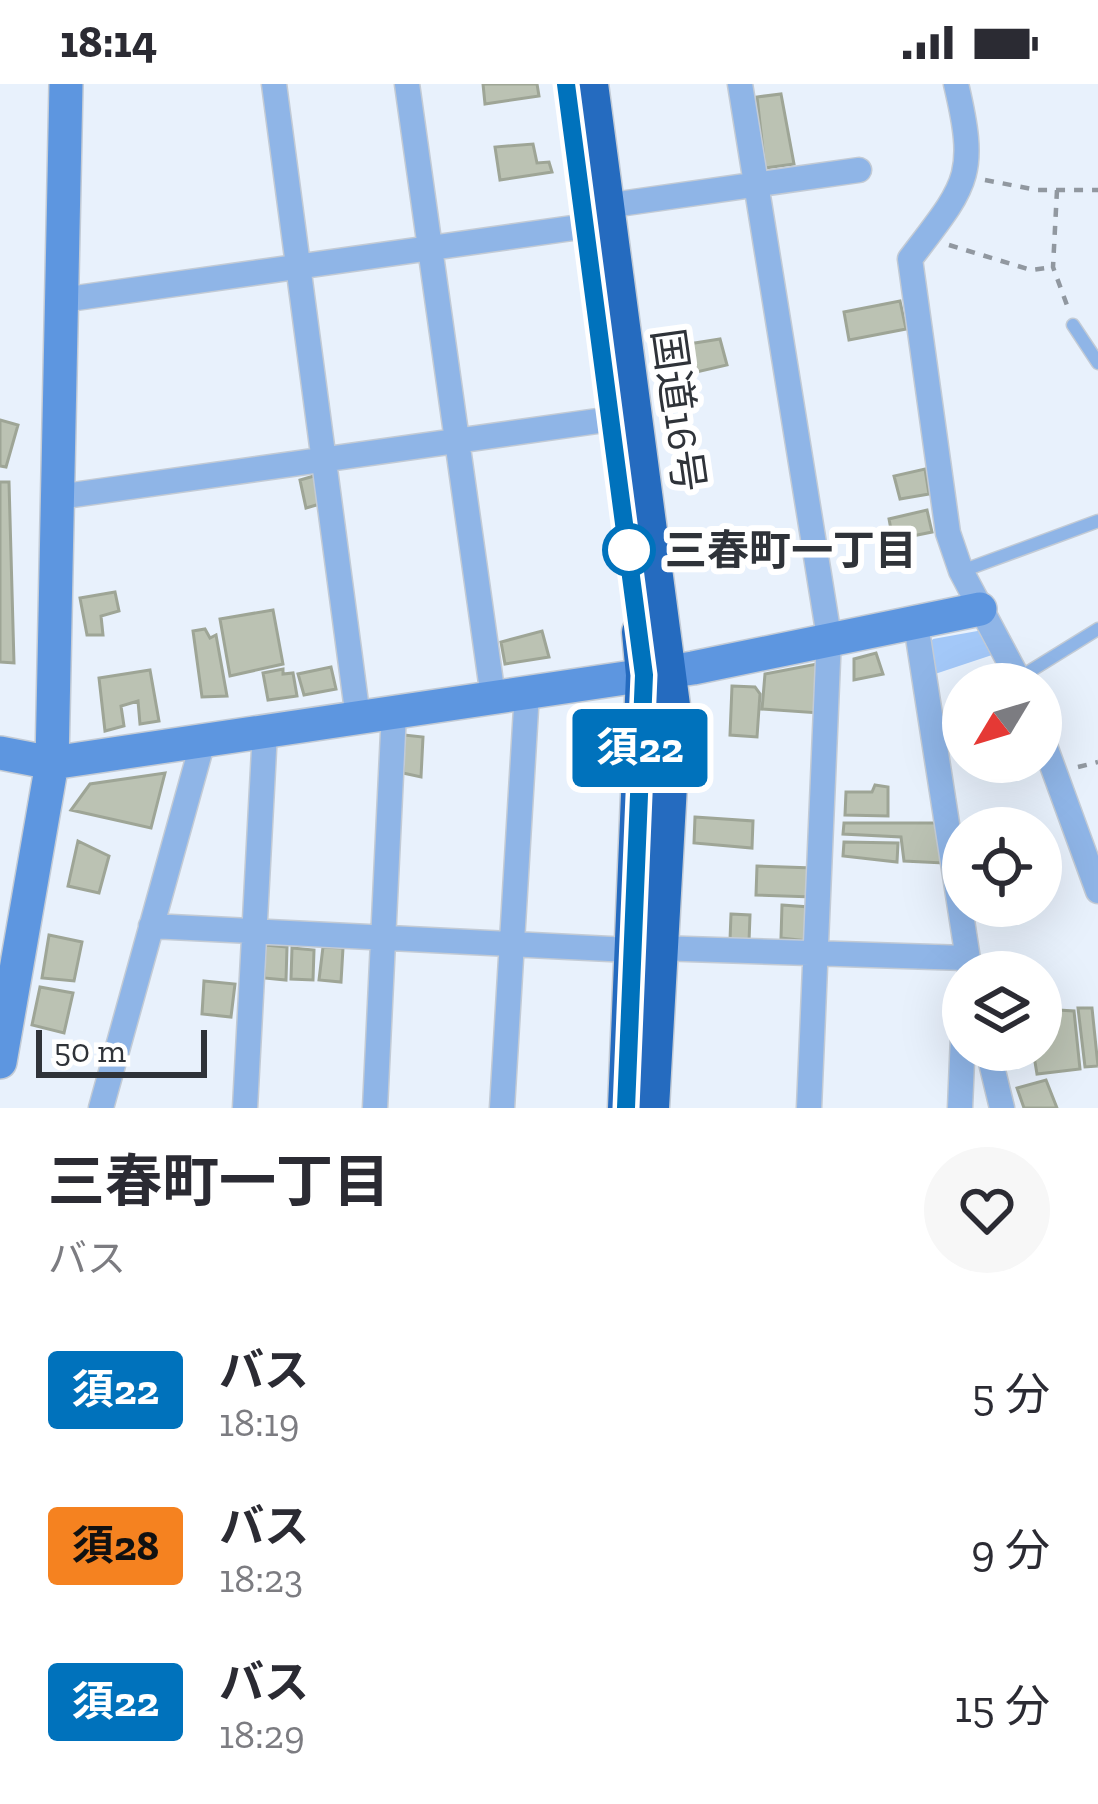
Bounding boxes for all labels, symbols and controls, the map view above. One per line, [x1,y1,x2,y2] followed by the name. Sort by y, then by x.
[60,15,157,69] text: 18:14
[642,325,715,495] street label: 国道16号
[604,525,654,575] marker: 三春町一丁目
[665,525,917,576] place label: 三春町一丁目
[942,663,1062,783] north arrow
[942,663,1062,1071] map controls
[571,709,709,787] line badge: 須22
[596,722,684,773] text: 須22
[942,807,1062,927] button: locate
[942,951,1062,1071] button: layers
[36,1024,207,1077] scale bar
[54,1031,126,1070] text: 50 m
[48,1147,390,1216] text: 三春町一丁目
[924,1147,1050,1273] button: heart
[48,1235,126,1282] text: バス
[219,1344,309,1398] text: バス
[72,1364,159,1415] text: 須22
[972,1368,1050,1422] text: 5 分
[219,1399,300,1446] text: 18:19
[219,1500,309,1554] text: バス
[72,1520,159,1571] text: 須28
[971,1524,1050,1578] text: 9 分
[219,1555,303,1602] text: 18:23
[219,1656,309,1710] text: バス
[72,1676,159,1727] text: 須22
[954,1680,1050,1734] text: 15 分
[219,1711,305,1758] text: 18:29

